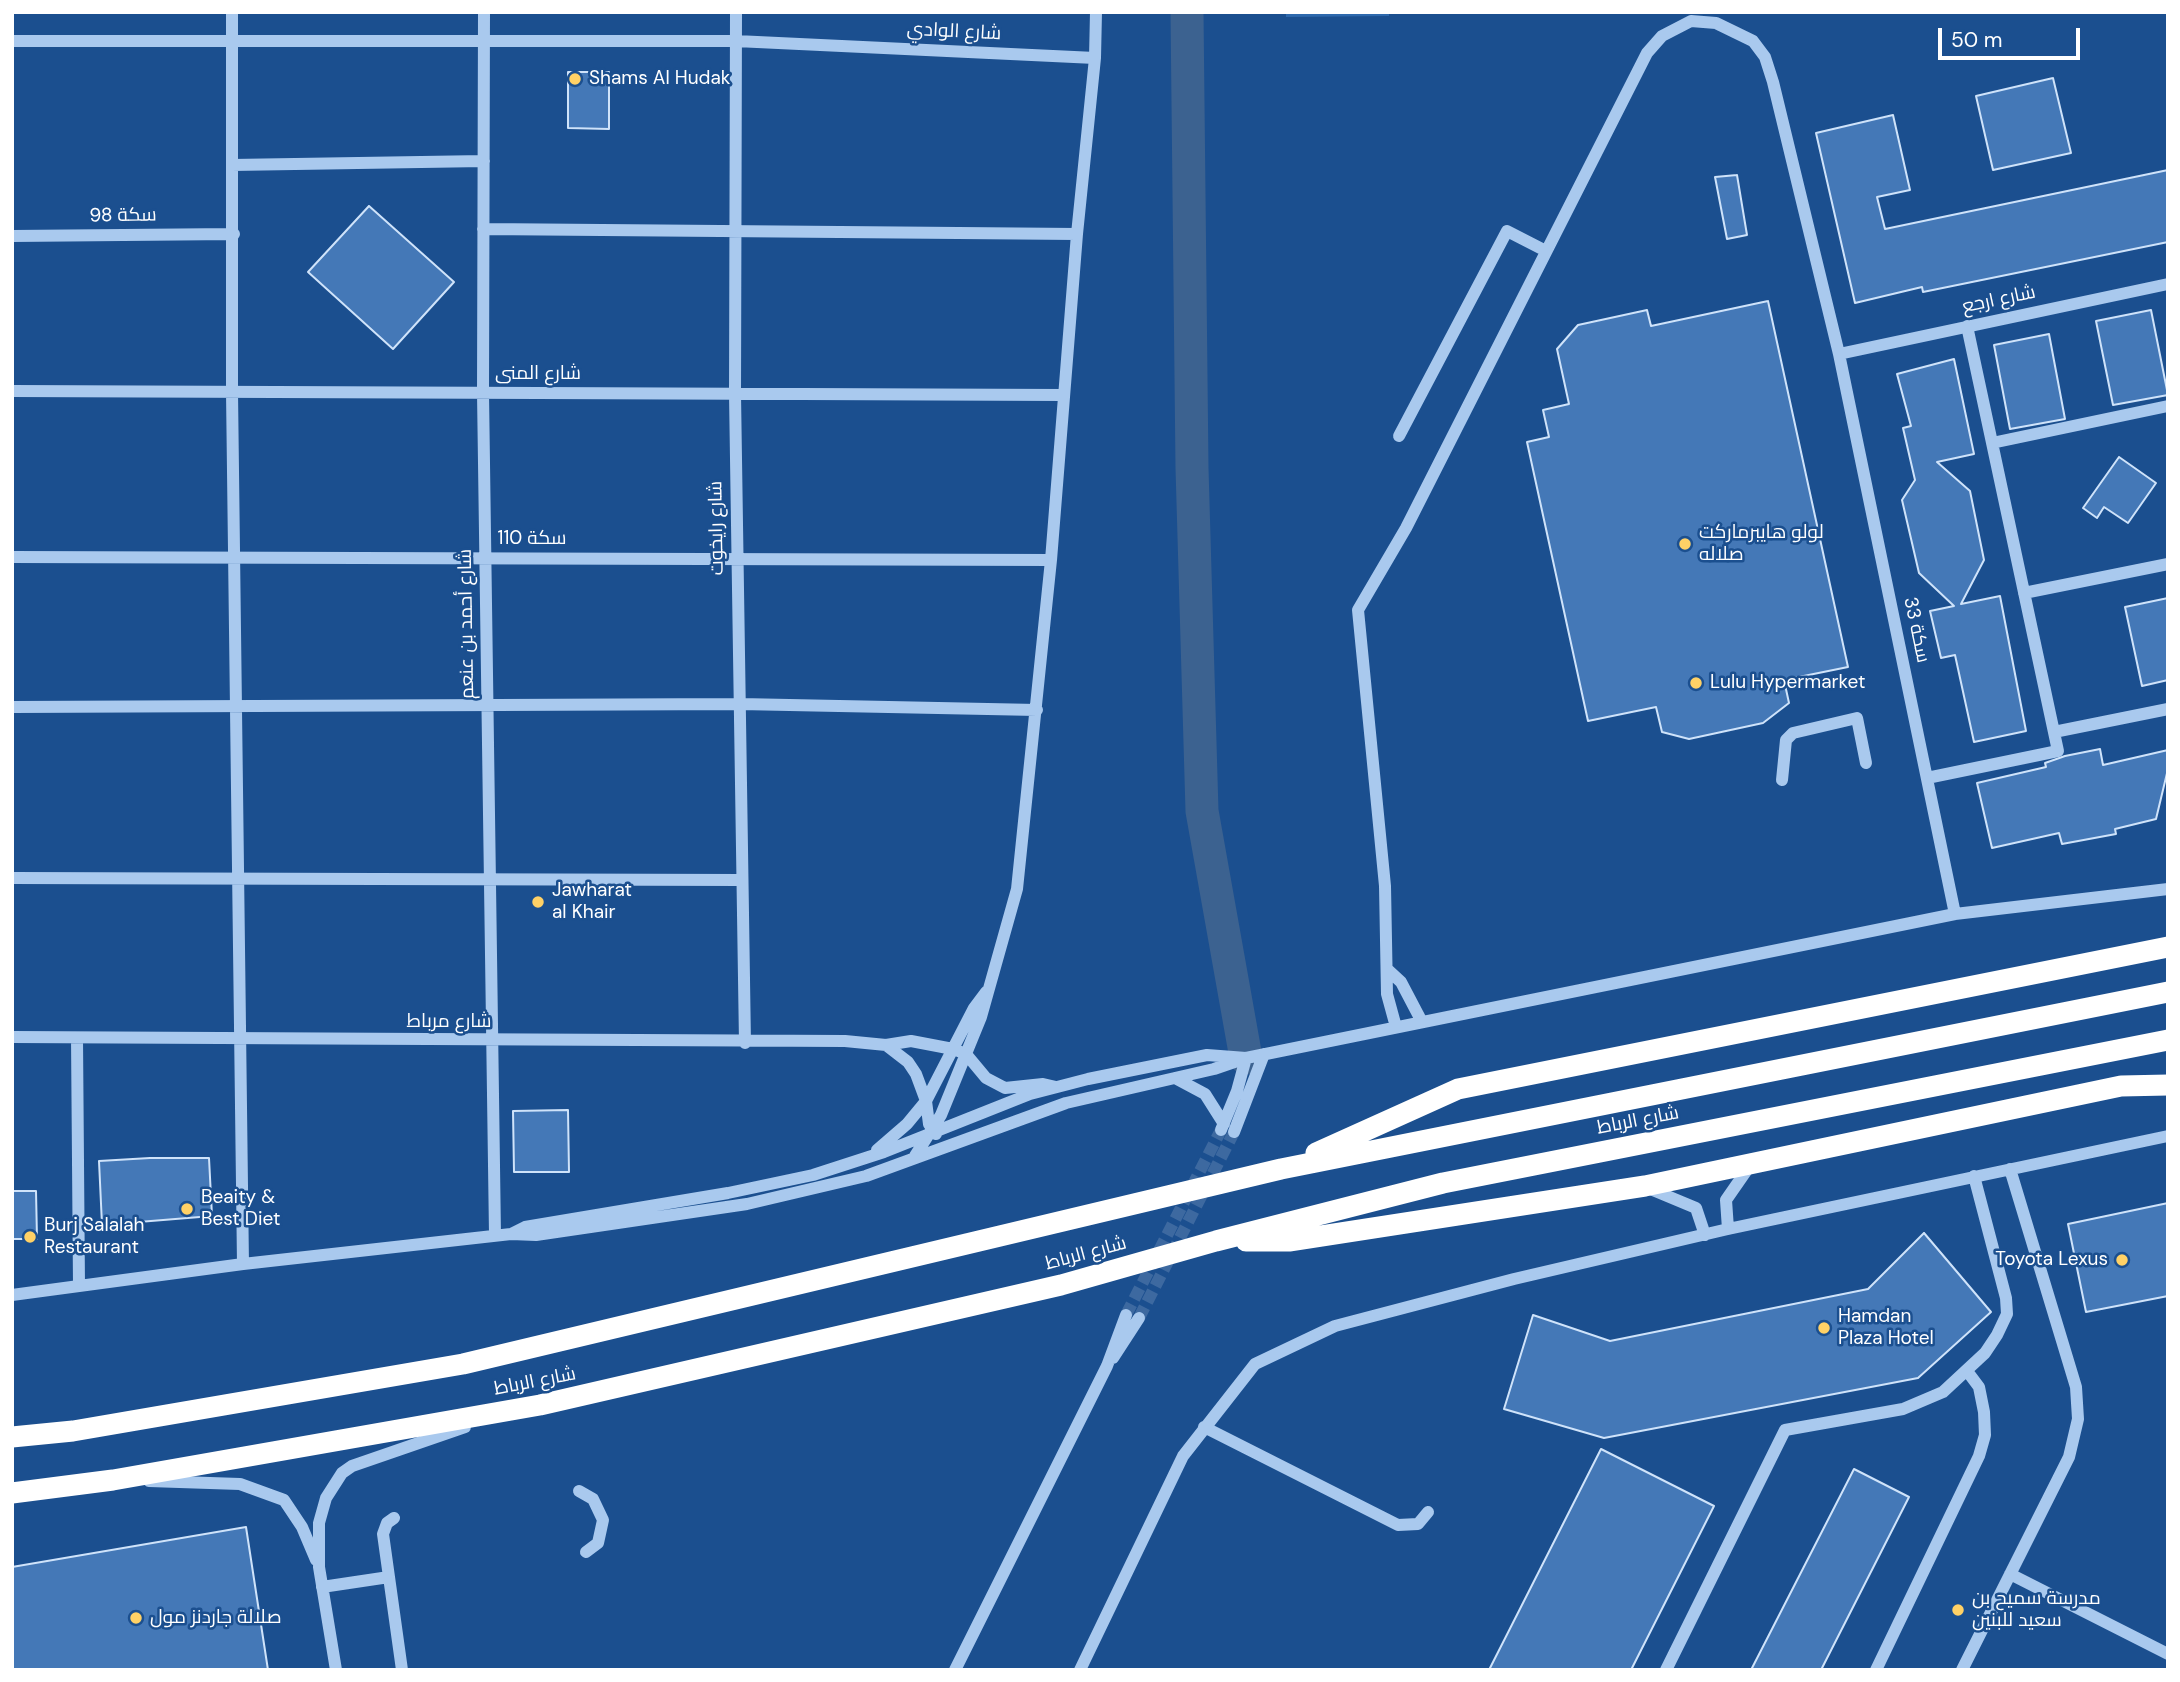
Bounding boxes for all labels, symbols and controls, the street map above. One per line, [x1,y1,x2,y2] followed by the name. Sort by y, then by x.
[1942,14,2084,58] scale bar
[906,18,1002,46] street label: شارع الوادي
[1951,26,2002,54] text: 50 m
[589,68,730,90] place label: Shams Al Hudak
[567,71,583,87] marker: Shams Al Hudak
[89,204,157,228] street label: سكة 98
[1960,281,2038,319] street label: شارع ارجع
[495,363,581,385] street label: شارع المنى
[705,481,729,575] street label: شارع رايخوت
[1699,522,1824,566] place label: لولو هايبرماركت صلاله
[497,528,567,550] street label: سكة 110
[1677,536,1693,552] marker: لولو هايبرماركت صلاله
[454,549,480,699] street label: شارع أحمد بن عنعم
[1898,595,1934,665] street label: سكة 33
[1710,672,1865,694] place label: Lulu Hypermarket
[1688,675,1704,691] marker: Lulu Hypermarket
[552,880,632,924] place label: Jawharat al Khair
[530,894,546,910] marker: Jawharat al Khair
[407,1011,491,1033] street label: شارع مرباط
[1595,1102,1681,1140] street label: شارع الرباط
[201,1187,280,1231] place label: Beaity & Best Diet
[179,1201,195,1217] marker: Beaity & Best Diet
[44,1215,144,1259] place label: Burj Salalah Restaurant
[22,1229,38,1245] marker: Burj Salalah Restaurant
[1043,1232,1129,1276] street label: شارع الرباط
[1995,1249,2108,1271] place label: Toyota Lexus
[2114,1252,2130,1268] marker: Toyota Lexus
[1838,1306,1934,1350] place label: Hamdan Plaza Hotel
[1816,1320,1832,1336] marker: Hamdan Plaza Hotel
[492,1363,578,1401] street label: شارع الرباط
[1972,1588,2101,1632] place label: مدرسة سميح بن سعيد للبنين
[1950,1602,1966,1618] marker: مدرسة سميح بن سعيد للبنين
[150,1607,282,1629] place label: صلالة جاردنز مول
[128,1610,144,1626] marker: صلالة جاردنز مول

